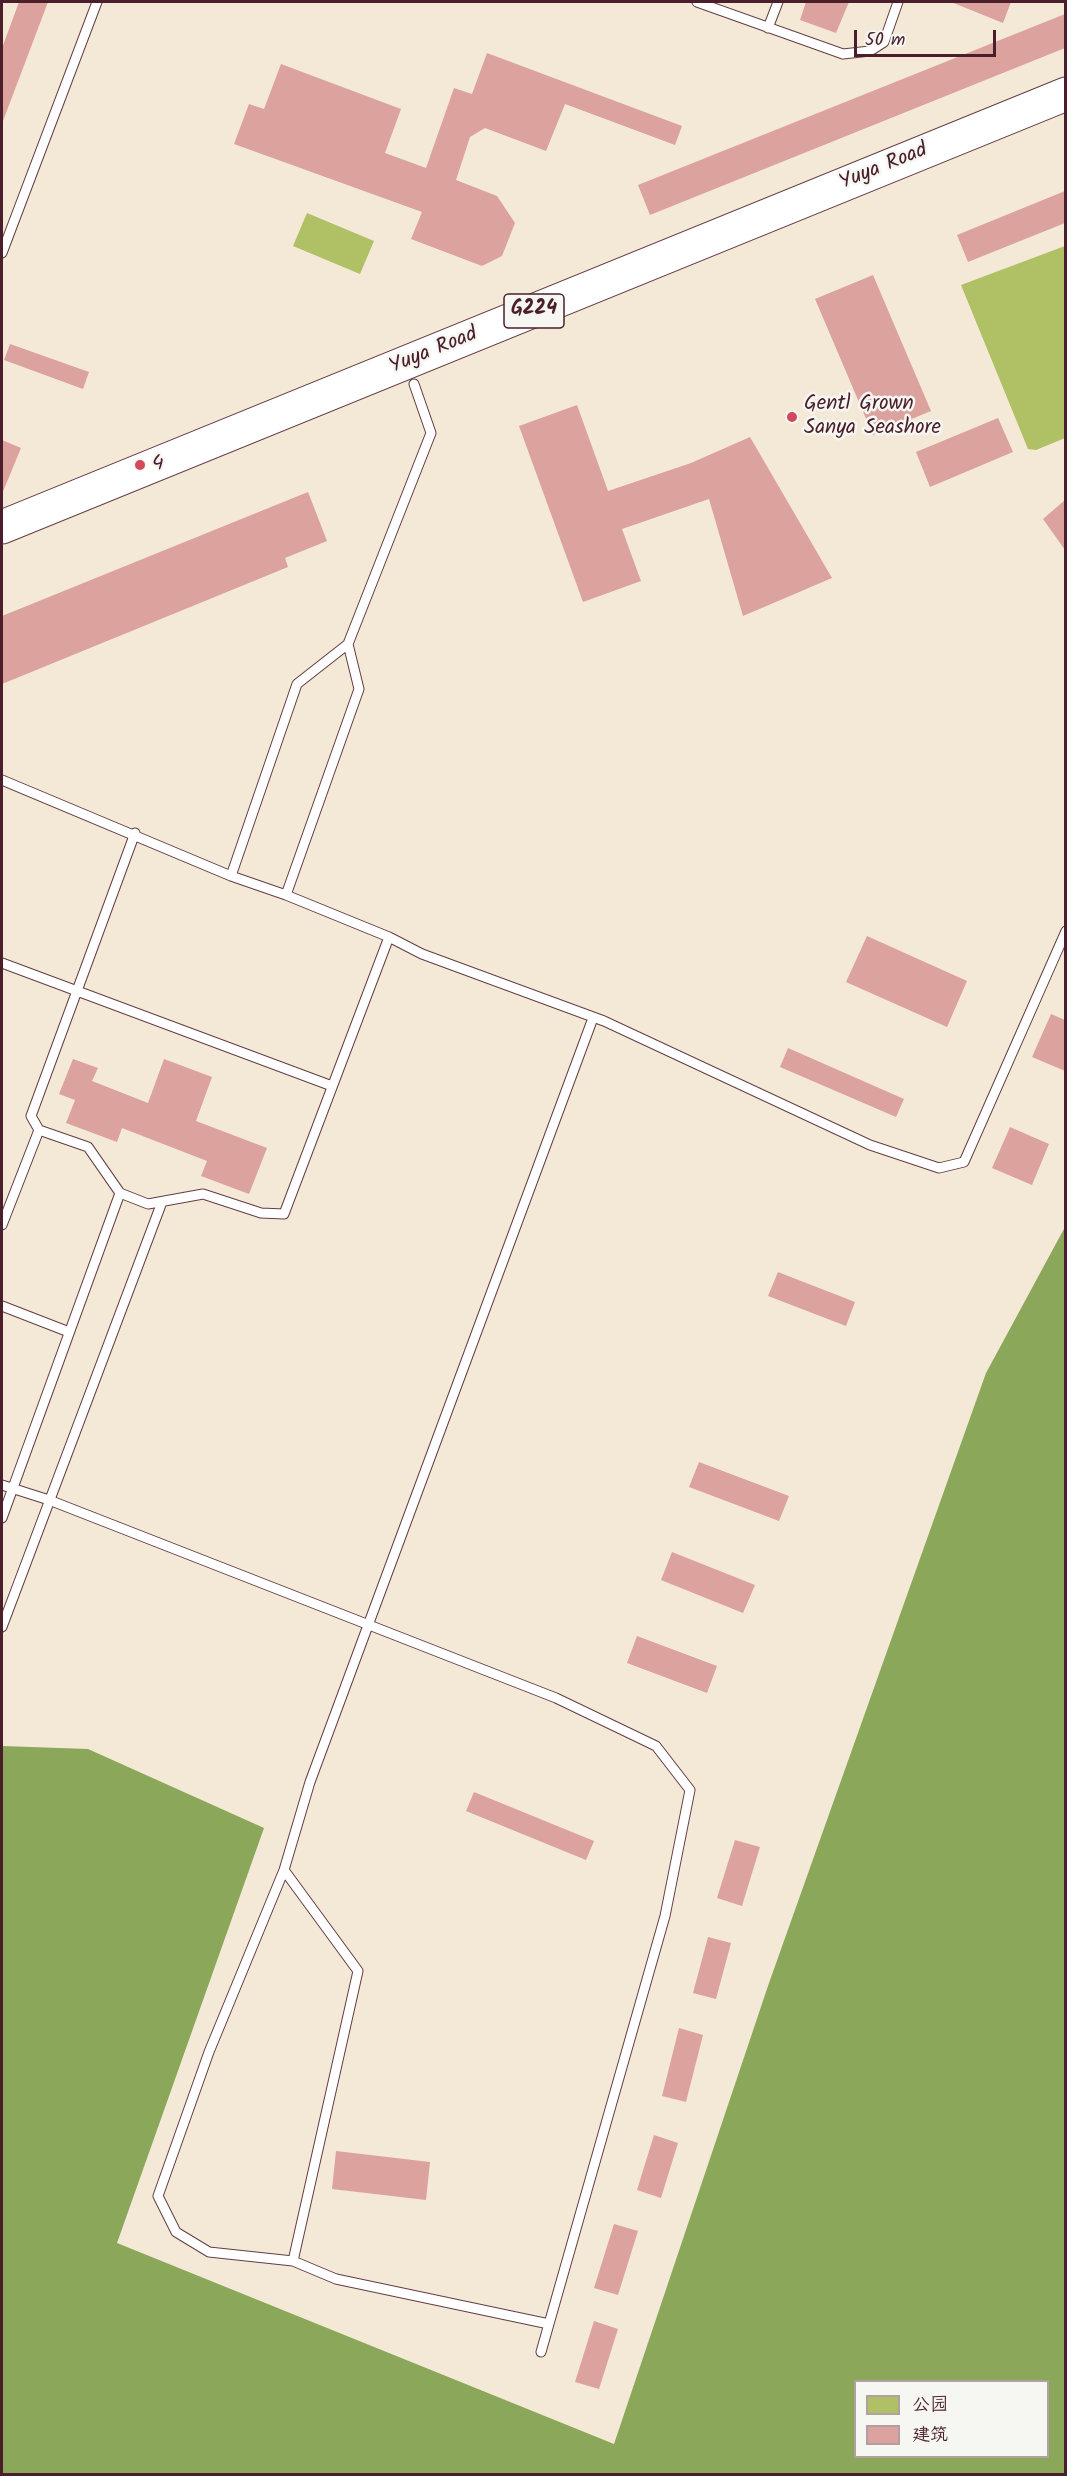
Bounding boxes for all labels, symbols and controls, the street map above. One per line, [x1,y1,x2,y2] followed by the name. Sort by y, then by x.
[857,18,1000,56] scale bar
[865,26,905,55] text: 50 m
[836,139,932,197] street label: Yuya Road
[504,294,564,328] road number: G224
[386,323,482,381] street label: Yuya Road
[804,392,941,442] place label: Gentl Grown Sanya Seashore
[785,410,799,424] marker: Gentl Grown Sanya Seashore
[152,452,164,478] place label: 4
[133,458,147,472] marker: 4
[854,2380,1049,2458] legend
[912,2391,948,2420] text: 公园
[912,2421,948,2450] text: 建筑

